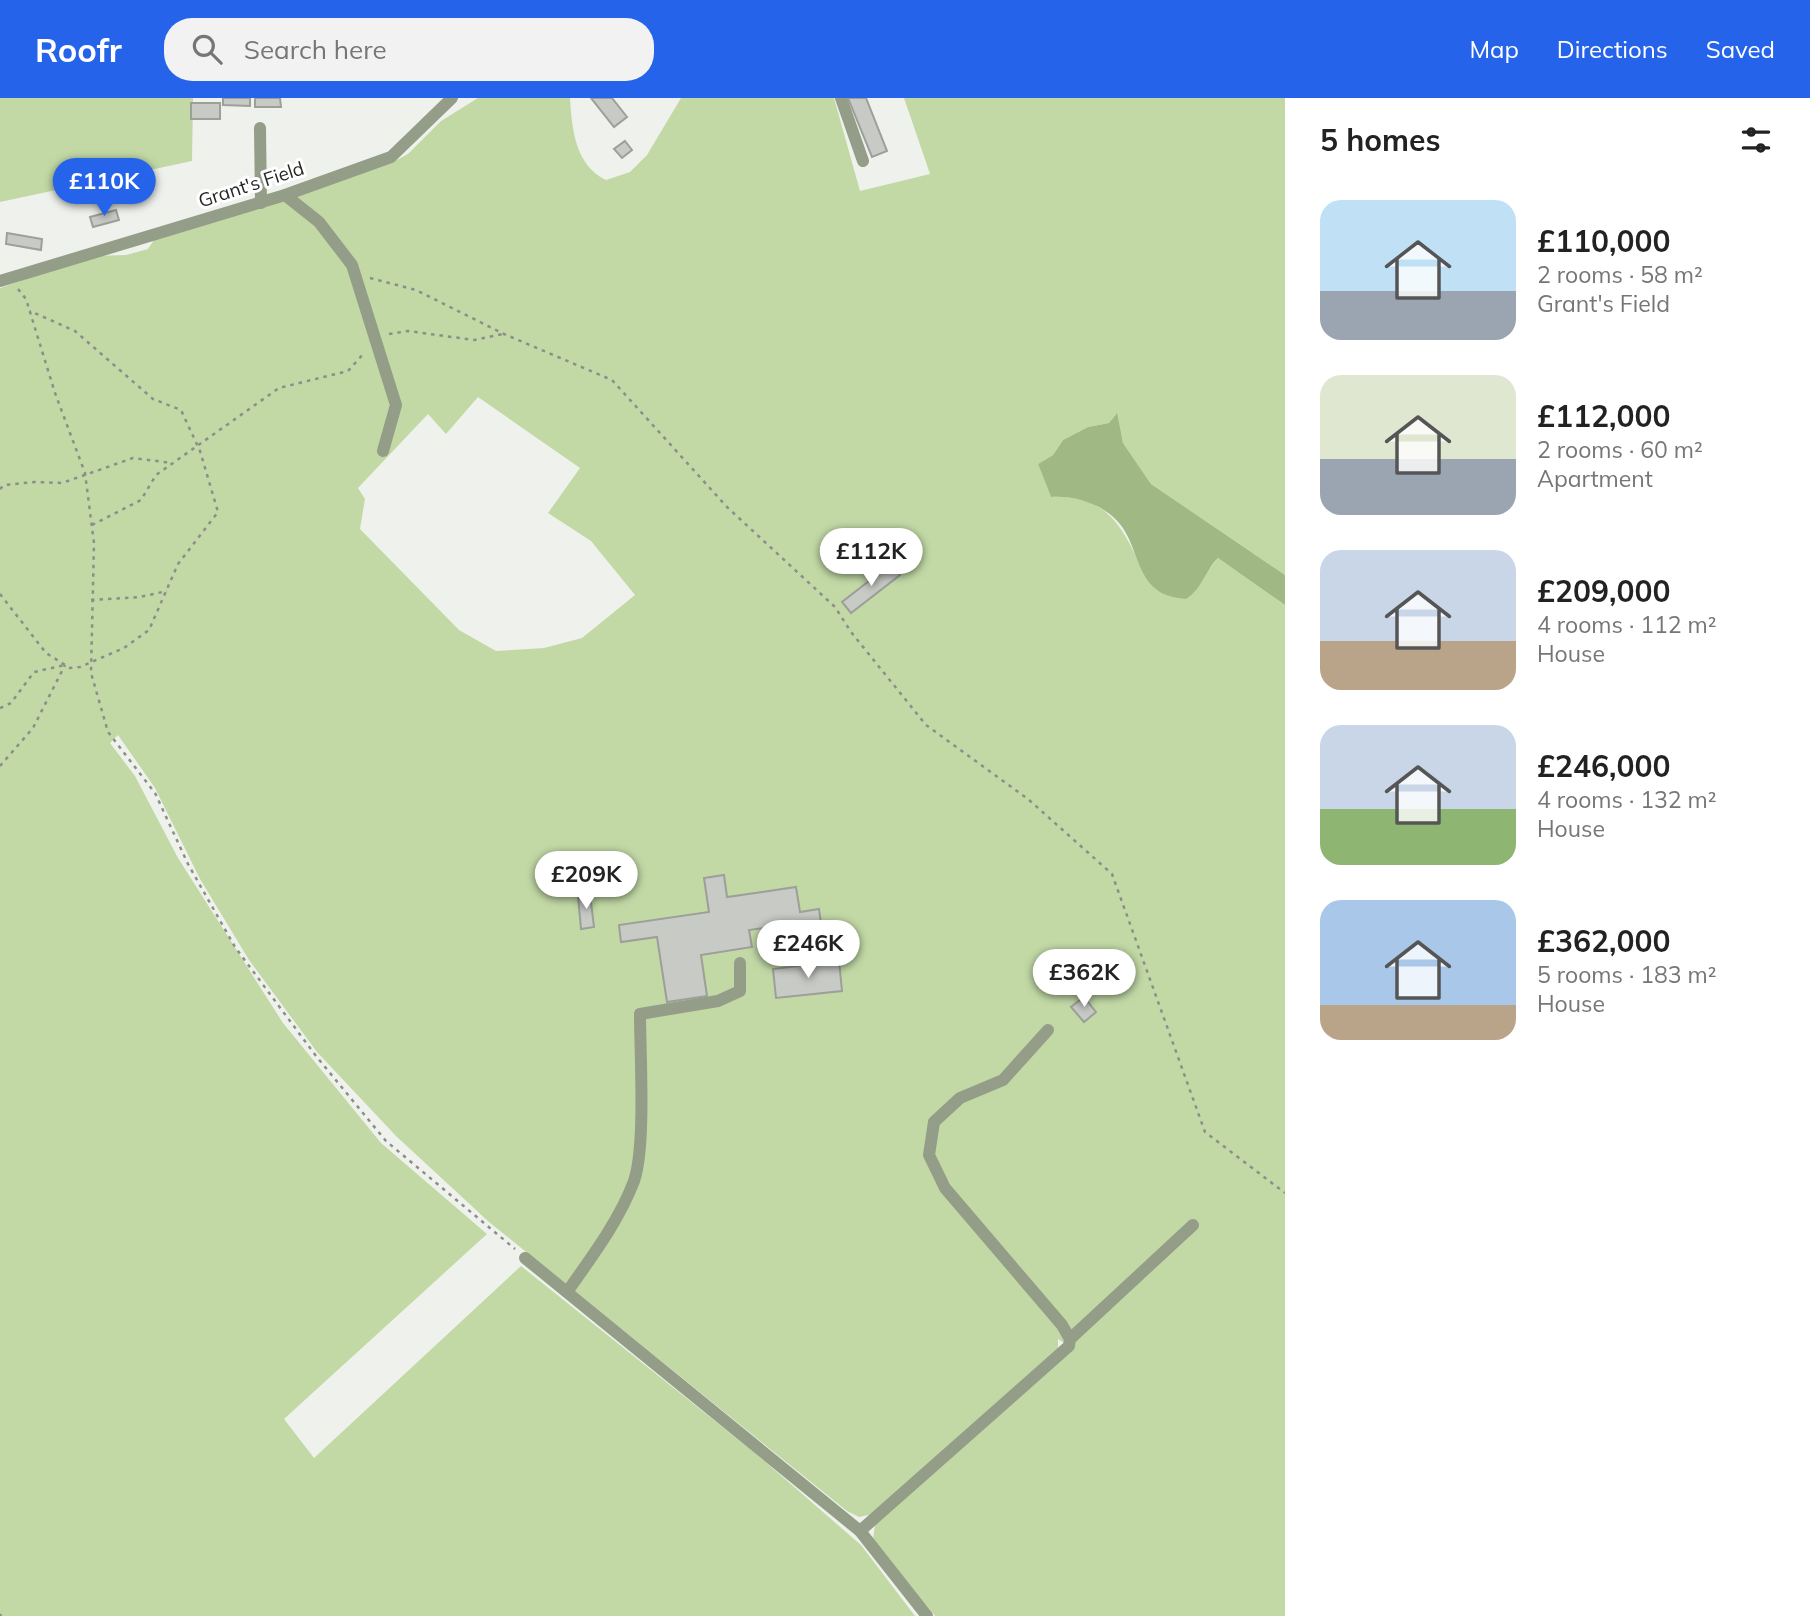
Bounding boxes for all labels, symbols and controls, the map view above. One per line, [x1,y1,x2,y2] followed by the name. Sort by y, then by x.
[164,18,654,81] search box
[35,29,122,70] text: Roofr
[188,30,226,68] icon: search
[244,33,387,66] text: Search here
[1469,34,1519,64] text: Map
[1557,34,1668,64] text: Directions
[1706,34,1775,64] text: Saved
[1320,121,1441,159] text: 5 homes
[1737,121,1775,159] icon: filters
[195,156,307,212] street label: Grant's Field
[55,158,153,218] pin: £110K
[69,166,139,195] text: £110K
[1537,222,1670,260] text: £110,000
[1376,228,1460,312] icon: home
[1537,260,1703,289] text: 2 rooms · 58 m²
[1537,289,1670,318] text: Grant's Field
[1537,397,1670,435] text: £112,000
[1376,403,1460,487] icon: home
[1537,435,1703,464] text: 2 rooms · 60 m²
[1537,464,1653,493] text: Apartment
[822,528,920,588] pin: £112K
[836,536,906,565] text: £112K
[1537,572,1670,610] text: £209,000
[1376,578,1460,662] icon: home
[1537,610,1717,639] text: 4 rooms · 112 m²
[1537,639,1605,668] text: House
[1537,747,1670,785] text: £246,000
[1376,753,1460,837] icon: home
[1537,785,1717,814] text: 4 rooms · 132 m²
[1537,814,1605,843] text: House
[537,852,635,911] pin: £209K
[551,859,621,888] text: £209K
[759,920,857,980] pin: £246K
[1537,922,1670,960] text: £362,000
[773,928,843,957] text: £246K
[1376,928,1460,1012] icon: home
[1035,950,1133,1009] pin: £362K
[1049,957,1119,986] text: £362K
[1537,960,1717,989] text: 5 rooms · 183 m²
[1537,989,1605,1018] text: House

